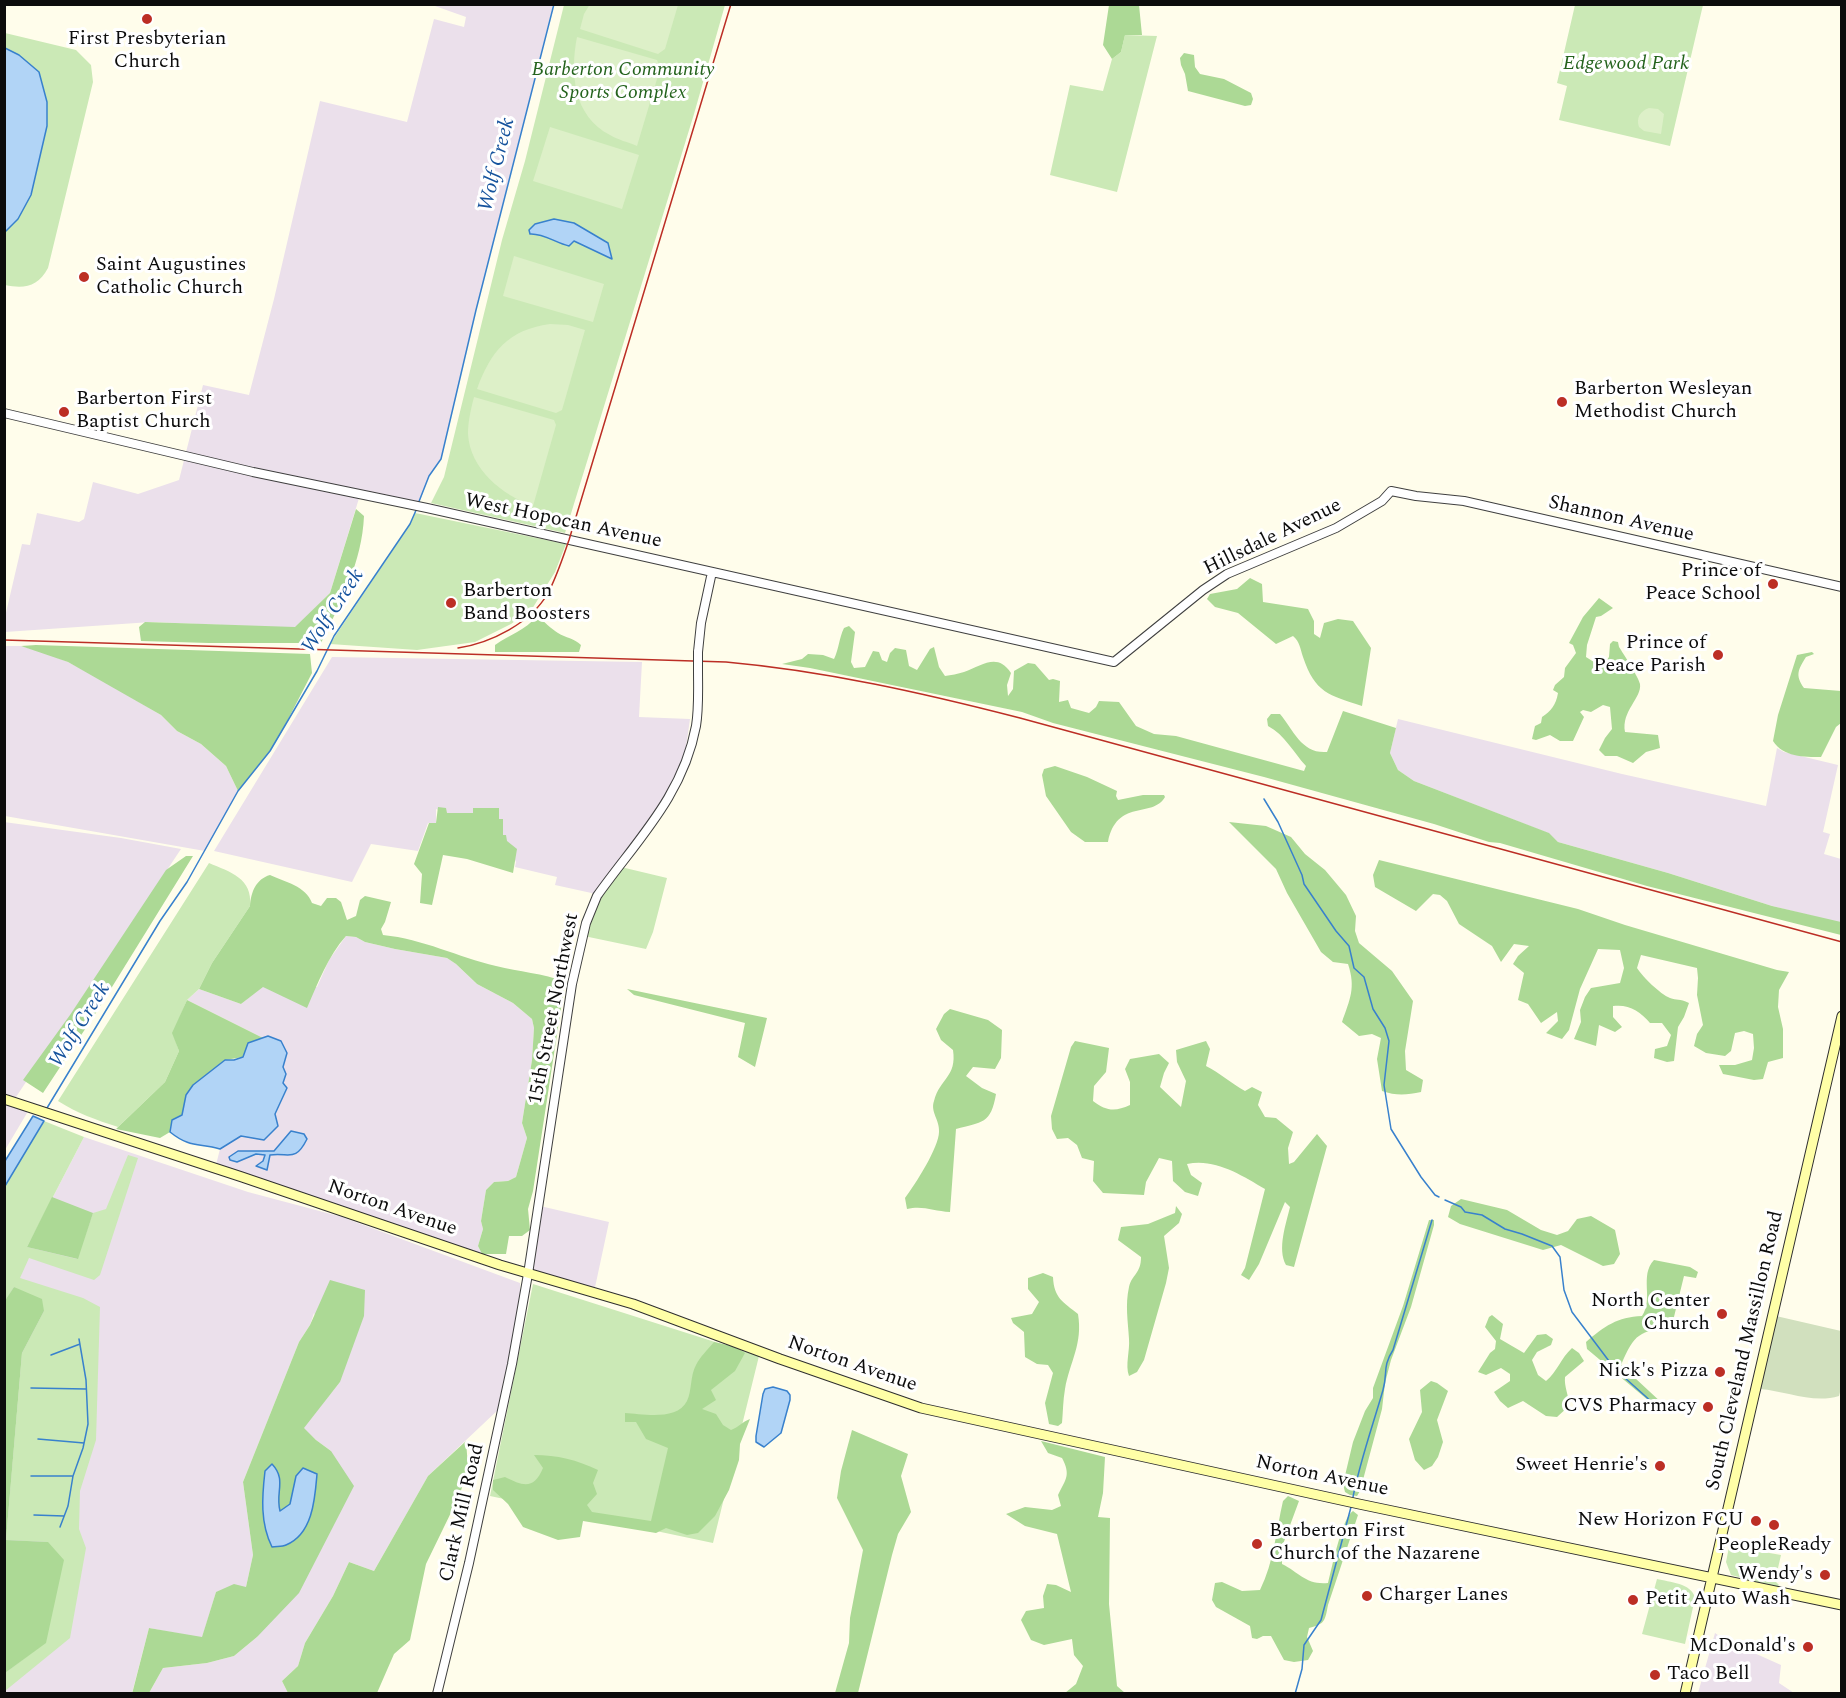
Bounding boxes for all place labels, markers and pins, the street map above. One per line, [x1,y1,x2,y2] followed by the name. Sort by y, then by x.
[140,12,154,26] marker: First Presbyterian Church
[68,28,226,75] place label: First Presbyterian Church
[96,254,246,301] place label: Saint Augustines Catholic Church
[77,270,91,284] marker: Saint Augustines Catholic Church
[1574,378,1752,425] place label: Barberton Wesleyan Methodist Church
[76,388,212,435] place label: Barberton First Baptist Church
[1555,395,1569,409] marker: Barberton Wesleyan Methodist Church
[57,405,71,419] marker: Barberton First Baptist Church
[1645,560,1761,607] place label: Prince of Peace School
[1766,577,1780,591] marker: Prince of Peace School
[463,580,591,627] place label: Barberton Band Boosters
[444,596,458,610] marker: Barberton Band Boosters
[1593,632,1706,679] place label: Prince of Peace Parish
[1711,648,1725,662] marker: Prince of Peace Parish
[1591,1290,1710,1337] place label: North Center Church
[1715,1307,1729,1321] marker: North Center Church
[1598,1360,1708,1384] place label: Nick's Pizza
[1713,1365,1727,1379] marker: Nick's Pizza
[1563,1395,1696,1419] place label: CVS Pharmacy
[1701,1400,1715,1414] marker: CVS Pharmacy
[1515,1454,1648,1478] place label: Sweet Henrie's
[1653,1459,1667,1473] marker: Sweet Henrie's
[1578,1509,1744,1533] place label: New Horizon FCU
[1749,1514,1763,1528] marker: New Horizon FCU
[1767,1518,1781,1532] marker: PeopleReady
[1269,1520,1480,1567] place label: Barberton First Church of the Nazarene
[1717,1534,1831,1558] place label: PeopleReady
[1250,1537,1264,1551] marker: Barberton First Church of the Nazarene
[1738,1563,1813,1587] place label: Wendy's
[1818,1568,1832,1582] marker: Wendy's
[1379,1584,1508,1608] place label: Charger Lanes
[1645,1588,1790,1612] place label: Petit Auto Wash
[1360,1589,1374,1603] marker: Charger Lanes
[1626,1593,1640,1607] marker: Petit Auto Wash
[1689,1635,1796,1659] place label: McDonald's
[1801,1640,1815,1654] marker: McDonald's
[1667,1663,1750,1687] place label: Taco Bell
[1648,1668,1662,1682] marker: Taco Bell

